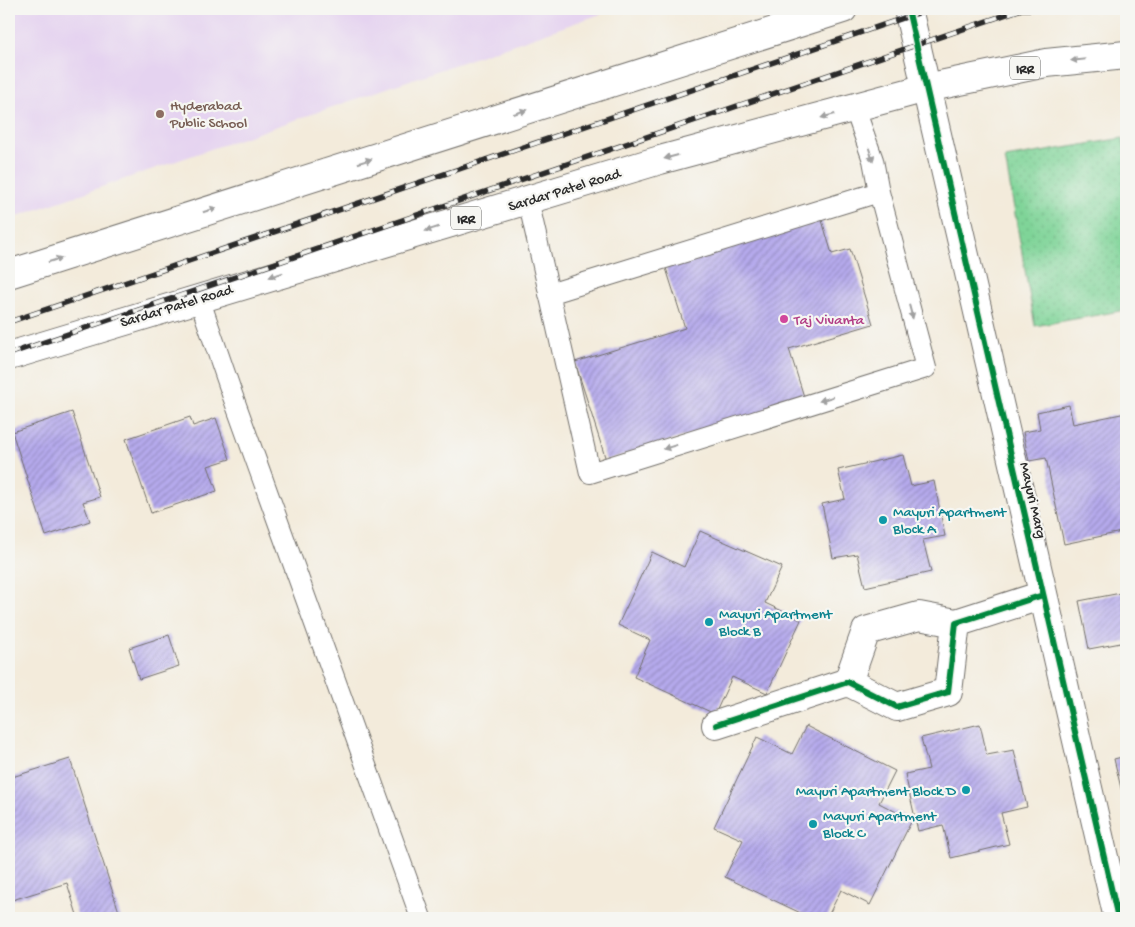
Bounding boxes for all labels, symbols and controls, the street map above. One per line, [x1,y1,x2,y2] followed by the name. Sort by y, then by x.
[1010,56,1040,80] road number: IRR
[1069,56,1085,64] one-way arrow
[169,98,247,133] place label: Hyderabad Public School
[512,107,527,115] one-way arrow
[154,108,166,120] marker: Hyderabad Public School
[821,112,836,120] one-way arrow
[868,147,876,162] one-way arrow
[664,154,679,162] one-way arrow
[358,157,373,165] one-way arrow
[506,165,624,217] street label: Sardar Patel Road
[203,206,218,214] one-way arrow
[451,207,481,230] road number: IRR
[424,225,439,233] one-way arrow
[48,255,63,263] one-way arrow
[269,272,284,280] one-way arrow
[118,281,236,333] street label: Sardar Patel Road
[907,305,915,320] one-way arrow
[793,312,865,330] place label: Taj Vivanta
[778,313,790,325] marker: Taj Vivanta
[818,396,833,404] one-way arrow
[663,444,678,452] one-way arrow
[1015,460,1050,540] street label: Mayuri Marg
[892,504,1008,539] place label: Mayuri Apartment Block A
[877,514,889,526] marker: Mayuri Apartment Block A
[718,606,834,641] place label: Mayuri Apartment Block B
[703,616,715,628] marker: Mayuri Apartment Block B
[796,783,956,801] place label: Mayuri Apartment Block D
[960,784,972,796] marker: Mayuri Apartment Block D
[822,808,938,843] place label: Mayuri Apartment Block C
[807,818,819,830] marker: Mayuri Apartment Block C

